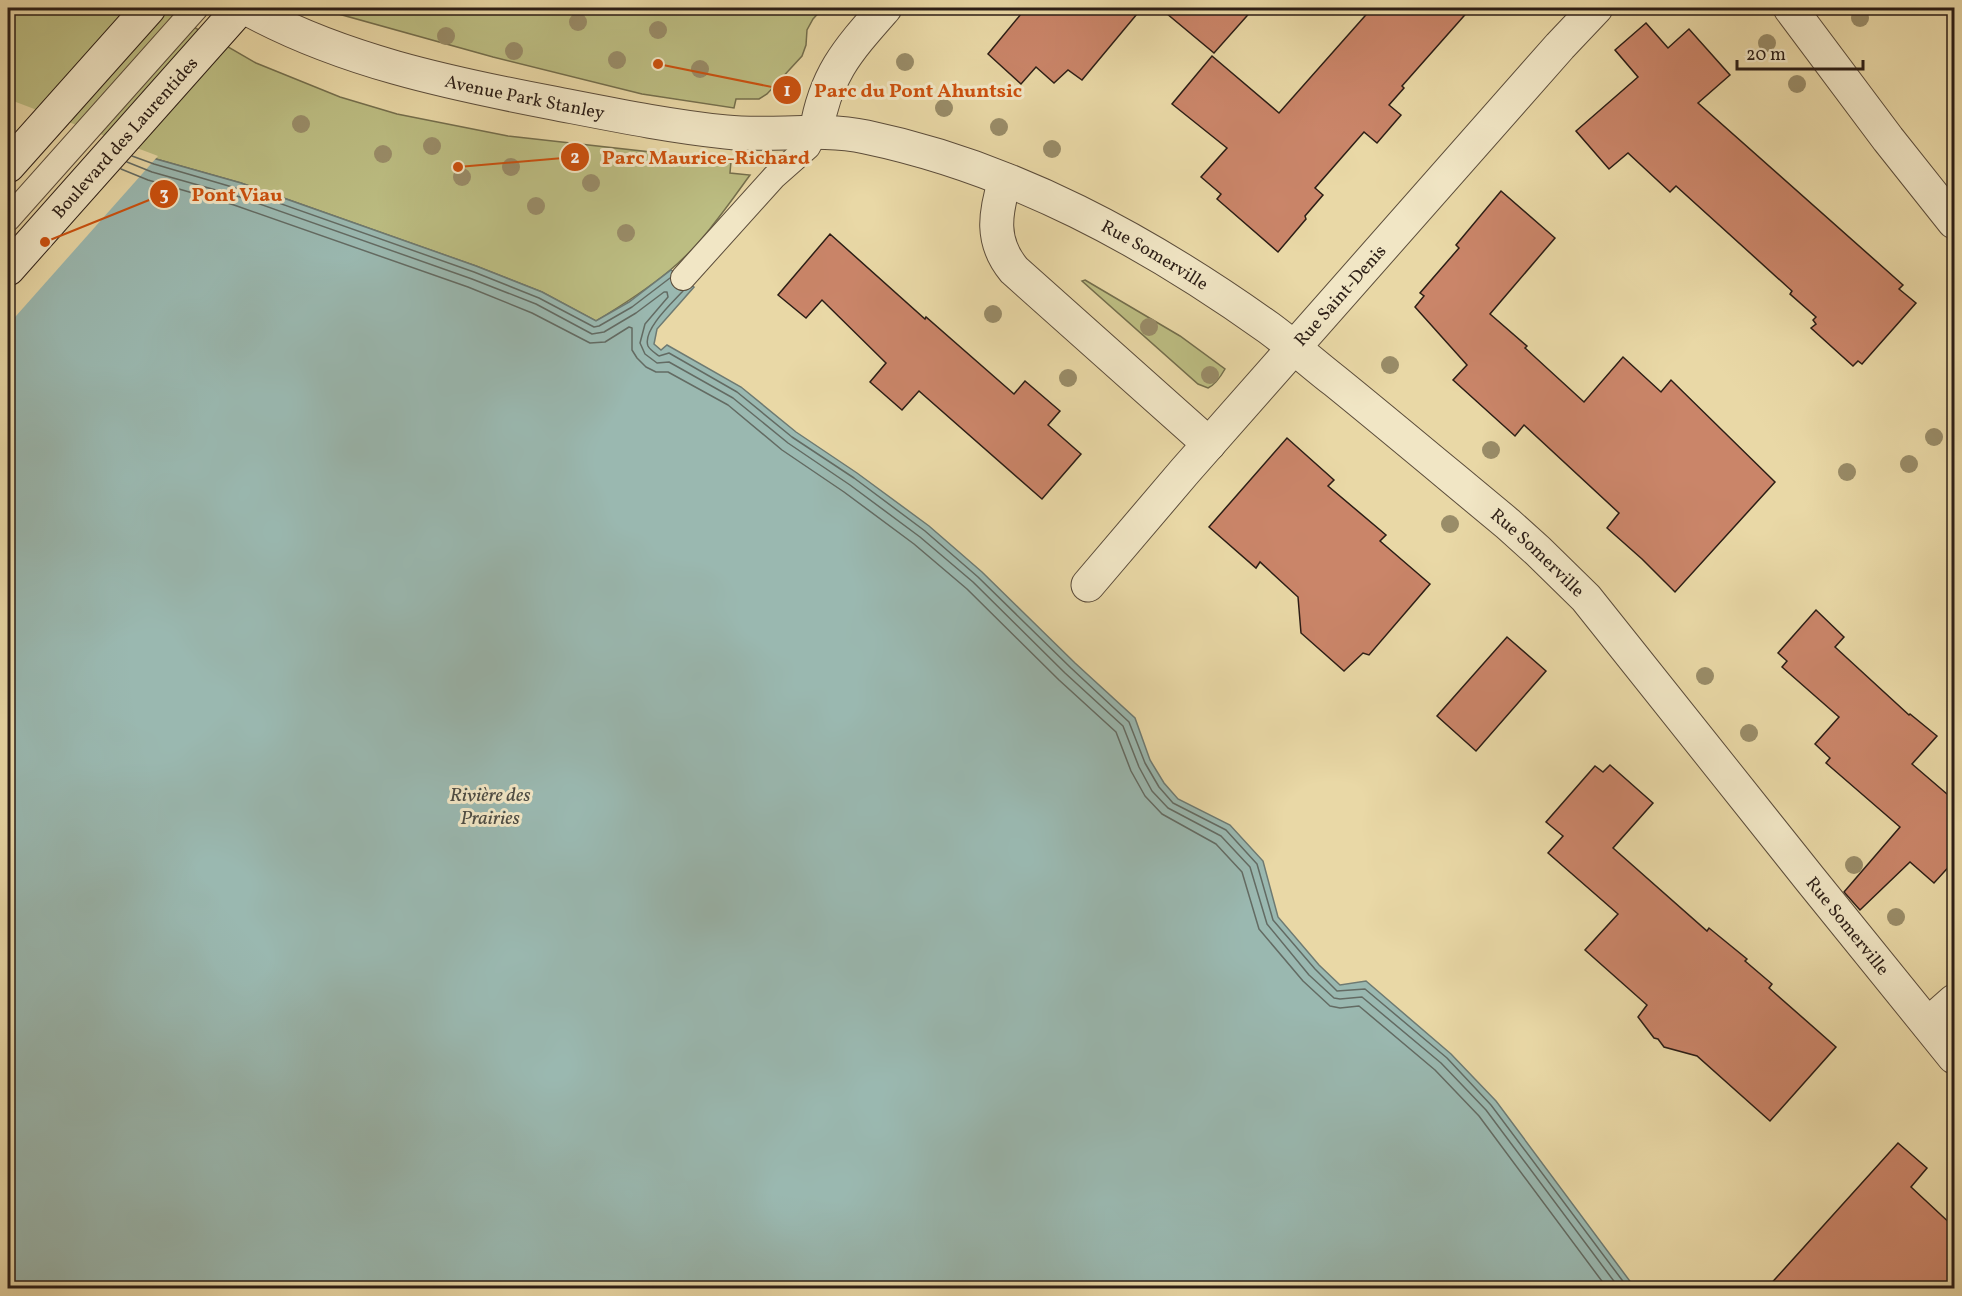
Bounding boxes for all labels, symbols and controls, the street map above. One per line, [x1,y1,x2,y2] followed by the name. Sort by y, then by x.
[1737,33,1863,71] scale bar
[1746,43,1786,68] text: 20 m
[47,52,205,225] street label: Boulevard des Laurentides
[442,70,607,127] street label: Avenue Park Stanley
[772,71,1034,109] callout: Parc du Pont Ahuntsic
[814,78,1022,106] text: Parc du Pont Ahuntsic
[783,79,791,104] text: 1
[560,138,822,176] callout: Parc Maurice-Richard
[602,145,810,173] text: Parc Maurice-Richard
[570,146,580,171] text: 2
[149,175,294,213] callout: Pont Viau
[192,182,282,210] text: Pont Viau
[159,183,169,208] text: 3
[1096,215,1213,297] street label: Rue Somerville
[1289,240,1393,353] street label: Rue Saint-Denis
[1484,503,1589,604] street label: Rue Somerville
[449,782,531,833] water label: Rivière des Prairies
[1799,872,1894,981] street label: Rue Somerville

